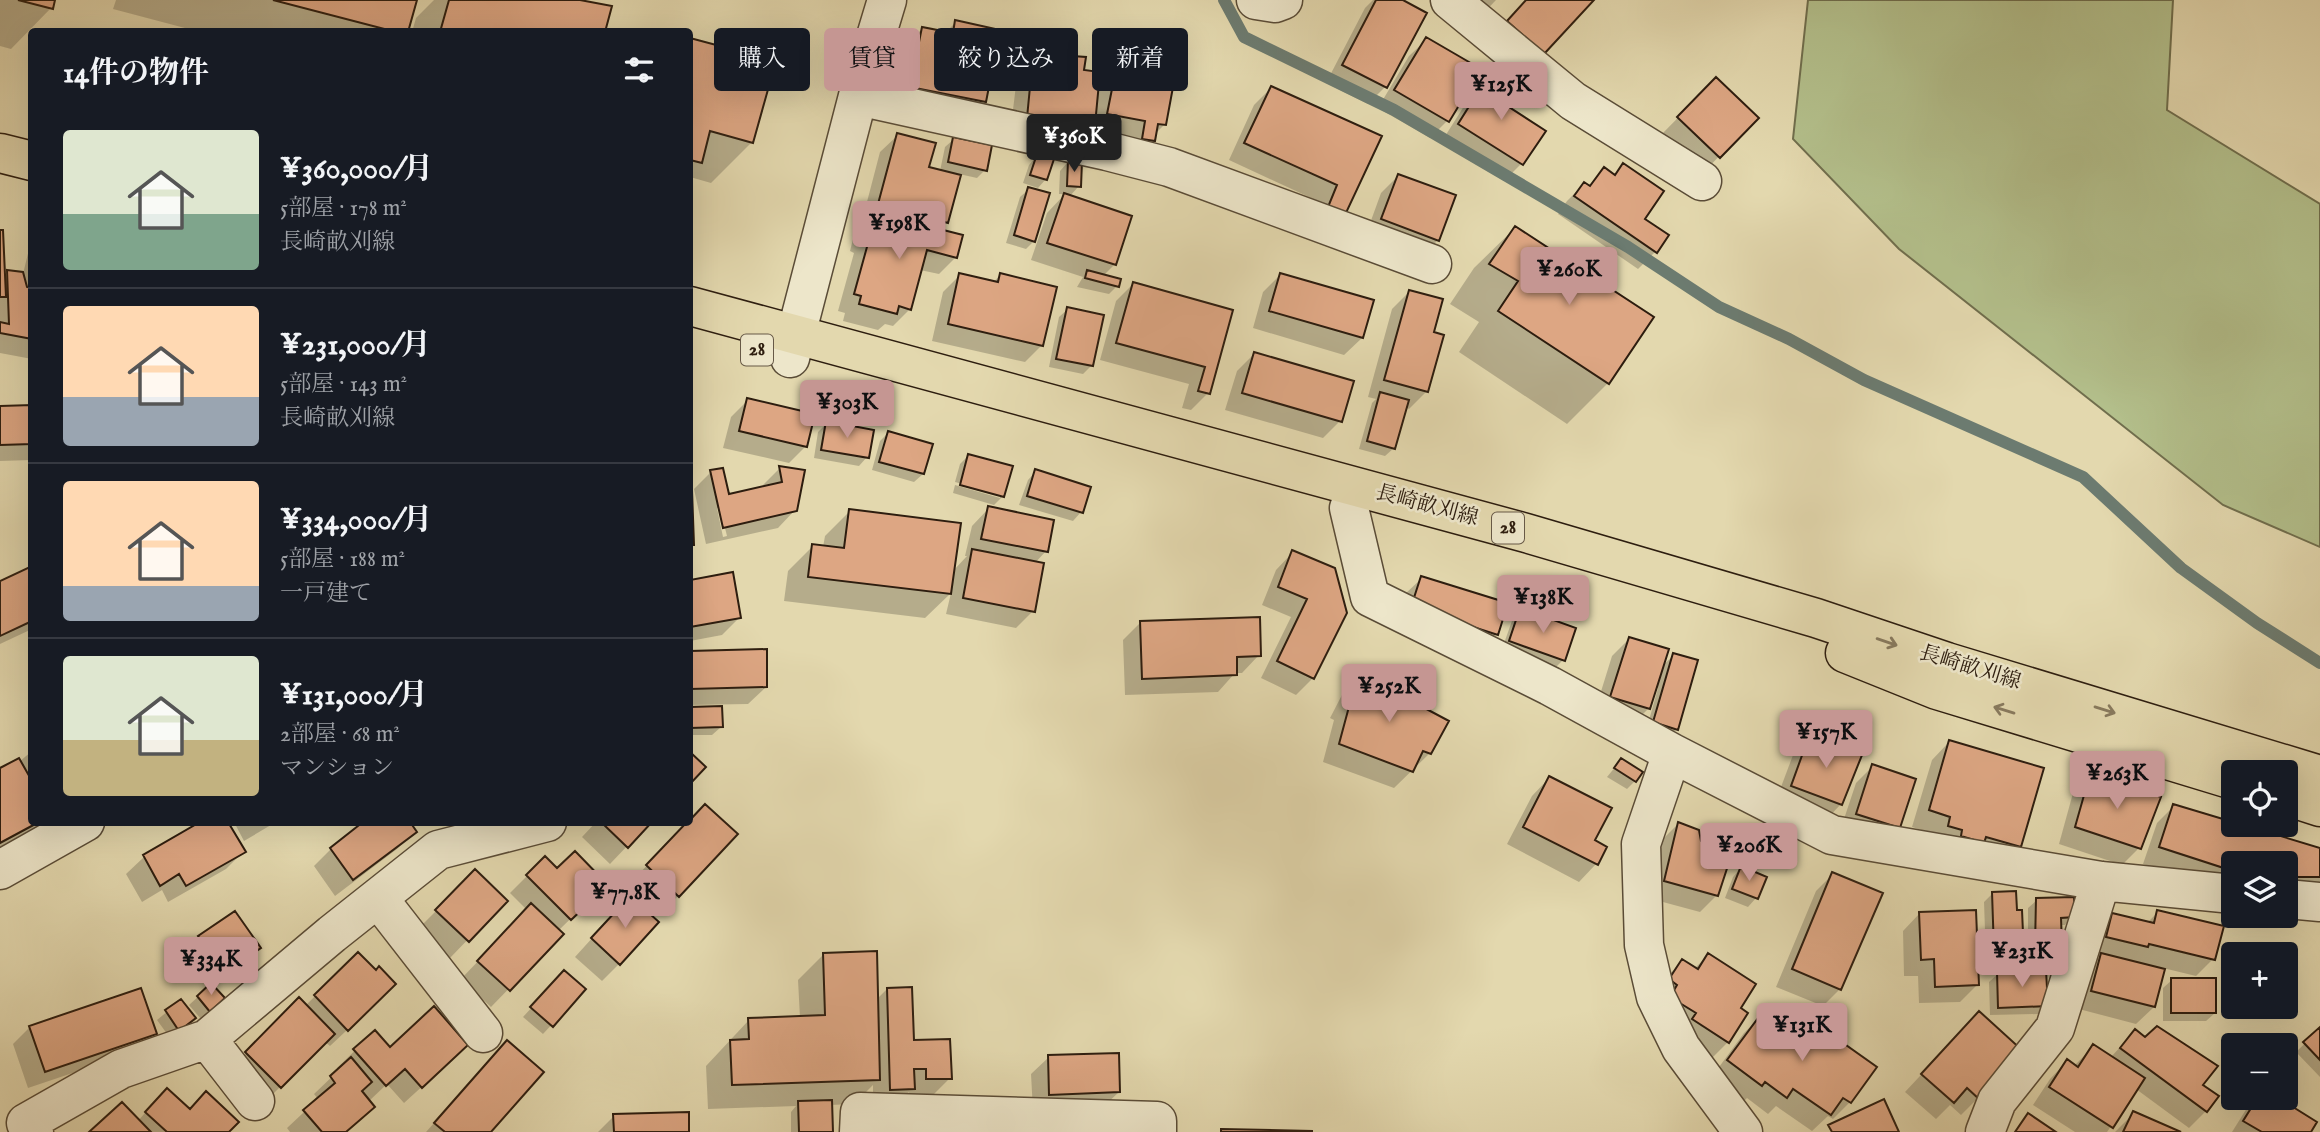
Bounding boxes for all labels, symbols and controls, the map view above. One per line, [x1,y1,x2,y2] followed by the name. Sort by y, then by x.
[714,28,810,91] chip: 購入
[824,28,920,91] chip: 賃貸
[934,28,1078,91] chip: 絞り込み
[1092,28,1188,91] chip: 新着
[620,51,658,89] icon: filters
[63,55,209,93] text: 14件の物件
[1452,62,1550,122] pin: ¥125K
[1470,70,1532,99] text: ¥125K
[1025,114,1123,174] pin: ¥360K
[1043,122,1106,151] text: ¥360K
[280,151,433,189] text: ¥360,000/月
[119,158,203,242] icon: home
[280,194,407,223] text: 5部屋 · 178 m²
[850,202,948,261] pin: ¥198K
[868,209,930,238] text: ¥198K
[280,228,395,257] text: 長崎畝刈線
[1520,247,1618,307] pin: ¥260K
[1536,255,1602,284] text: ¥260K
[280,327,431,365] text: ¥231,000/月
[119,334,203,418] icon: home
[741,334,773,366] road number: 28
[280,370,407,399] text: 5部屋 · 143 m²
[798,380,896,440] pin: ¥303K
[816,388,878,417] text: ¥303K
[280,404,395,433] text: 長崎畝刈線
[1373,479,1481,533] street label: 長崎畝刈線
[280,502,432,540] text: ¥334,000/月
[119,509,203,593] icon: home
[1492,512,1524,544] road number: 28
[280,545,405,574] text: 5部屋 · 188 m²
[1494,576,1592,635] pin: ¥138K
[280,579,372,608] text: 一戸建て
[1513,583,1573,612] text: ¥138K
[1876,637,1898,649] one-way arrow
[1916,640,2024,696] street label: 長崎畝刈線
[1340,664,1438,724] pin: ¥252K
[1357,672,1421,701] text: ¥252K
[280,677,428,715] text: ¥131,000/月
[119,684,203,768] icon: home
[1993,703,2015,716] one-way arrow
[2093,704,2115,717] one-way arrow
[1777,710,1875,770] pin: ¥157K
[1795,718,1857,747] text: ¥157K
[280,720,400,749] text: 2部屋 · 68 m²
[2068,752,2166,811] pin: ¥263K
[280,754,394,783] text: マンション
[2086,759,2148,788] text: ¥263K
[2221,760,2298,1110] map controls
[2221,760,2298,837] button: locate
[1700,824,1798,883] pin: ¥206K
[1716,831,1782,860] text: ¥206K
[2221,851,2298,928] button: layers
[568,870,682,930] pin: ¥77.8K
[591,878,659,907] text: ¥77.8K
[1973,930,2071,989] pin: ¥231K
[162,937,260,997] pin: ¥334K
[1991,937,2053,966] text: ¥231K
[2221,942,2298,1019] button: +
[180,945,242,974] text: ¥334K
[1753,1004,1851,1063] pin: ¥131K
[1772,1011,1832,1040] text: ¥131K
[2221,1033,2298,1110] button: −

